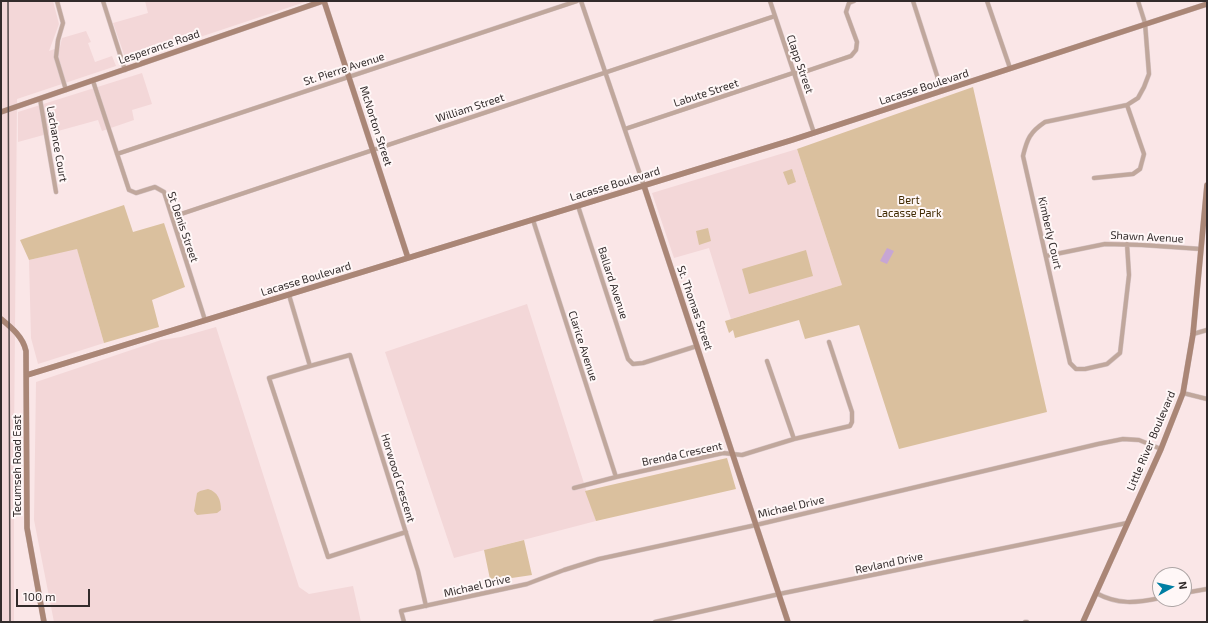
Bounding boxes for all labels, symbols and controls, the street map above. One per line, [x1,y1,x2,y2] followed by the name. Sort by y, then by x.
[117,27,201,67] street label: Lesperance Road
[784,33,816,95] street label: Clapp Street
[302,50,386,88] street label: St. Pierre Avenue
[877,66,971,108] street label: Lacasse Boulevard
[672,76,740,110] street label: Labute Street
[357,84,395,168] street label: McNorton Street
[434,91,506,125] street label: William Street
[44,105,70,183] street label: Lachance Court
[568,164,662,204] street label: Lacasse Boulevard
[165,190,201,264] street label: St Denis Street
[876,193,942,219] park label: Bert Lacasse Park
[1035,195,1065,271] street label: Kimberly Court
[1110,228,1184,246] street label: Shawn Avenue
[595,245,631,321] street label: Ballard Avenue
[259,259,353,299] street label: Lacasse Boulevard
[674,264,716,352] street label: St. Thomas Street
[565,309,601,383] street label: Clarice Avenue
[1124,389,1178,493] street label: Little River Boulevard
[10,415,24,517] street label: Tecumseh Road East
[378,432,418,524] street label: Horwood Crescent
[641,439,723,469] street label: Brenda Crescent
[756,493,826,521] street label: Michael Drive
[854,549,924,577] street label: Revland Drive
[1152,567,1192,607] north arrow
[442,572,512,600] street label: Michael Drive
[18,581,92,607] scale bar
[1176,581,1190,590] text: N
[23,589,55,603] text: 100 m

